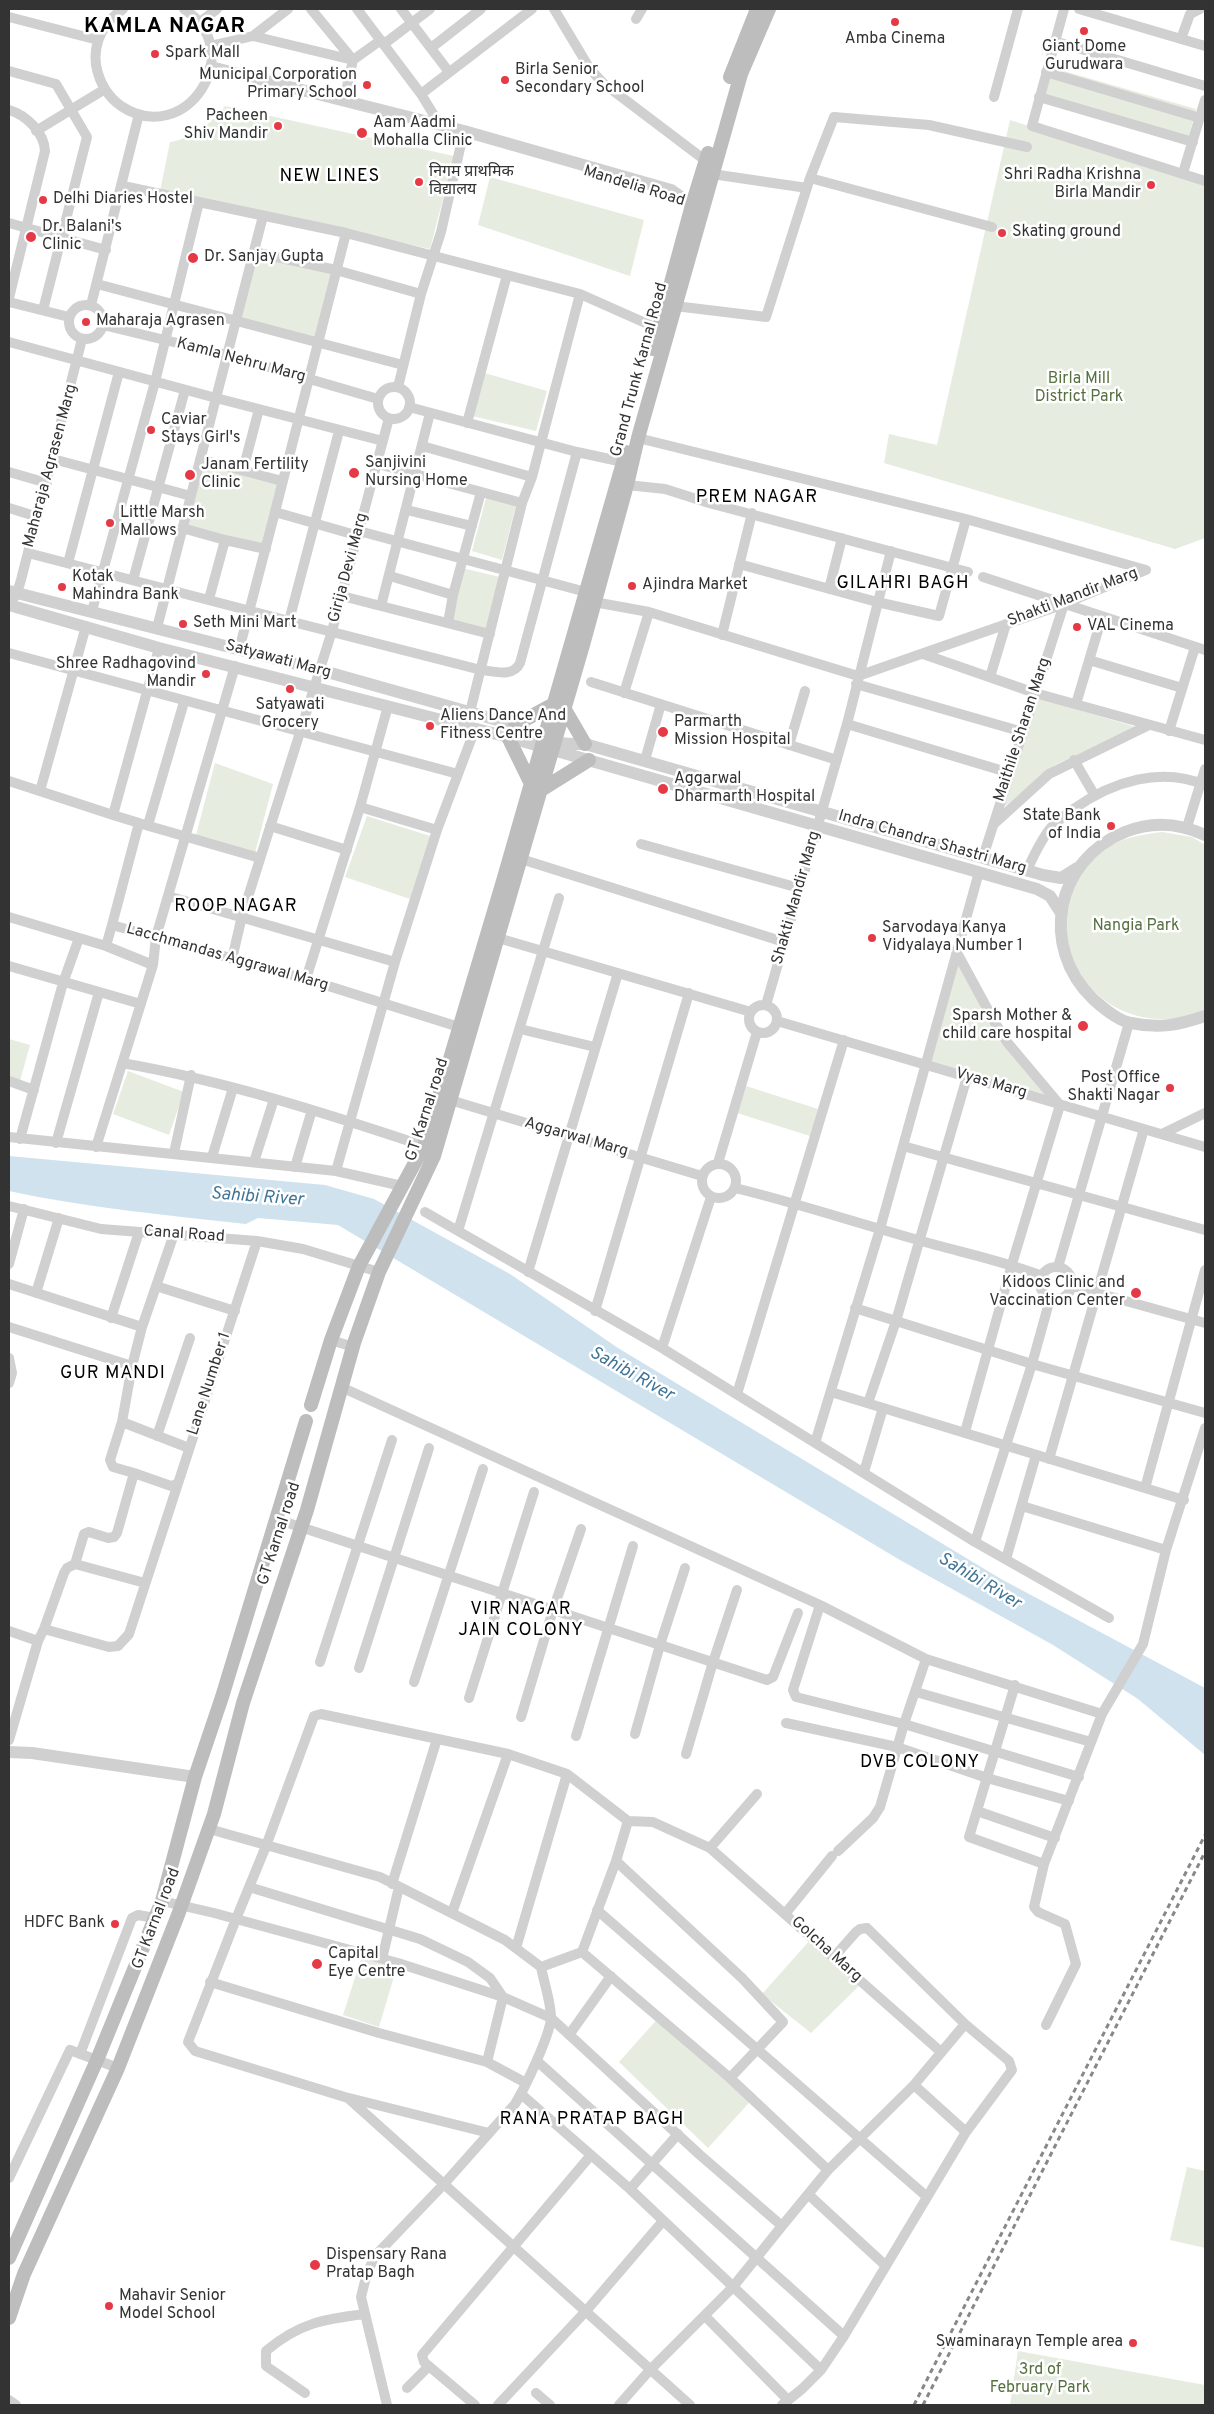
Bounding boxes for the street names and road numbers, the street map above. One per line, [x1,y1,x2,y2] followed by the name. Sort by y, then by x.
[581,162,687,212] street label: Mandelia Road
[607,281,673,459] street label: Grand Trunk Karnal Road
[174,335,308,387] street label: Kamla Nehru Marg
[20,382,82,550] street label: Maharaja Agrasen Marg
[325,511,373,625] street label: Girija Devi Marg
[1005,564,1141,632] street label: Shakti Mandir Marg
[223,637,333,683] street label: Satyawati Marg
[991,655,1055,805] street label: Maithile Sharan Marg
[836,807,1028,879] street label: Indra Chandra Shastri Marg
[769,829,825,967] street label: Shakti Mandir Marg
[124,920,330,996] street label: Lacchmandas Aggrawal Marg
[402,1056,454,1164] street label: GT Karnal road
[953,1065,1029,1103] street label: Vyas Marg
[522,1114,630,1162] street label: Aggarwal Marg
[143,1223,225,1247] street label: Canal Road
[184,1330,236,1438] street label: Lane Number 1
[254,1480,306,1588] street label: GT Karnal road
[129,1866,185,1972] street label: GT Karnal road
[786,1913,866,1987] street label: Golcha Marg

